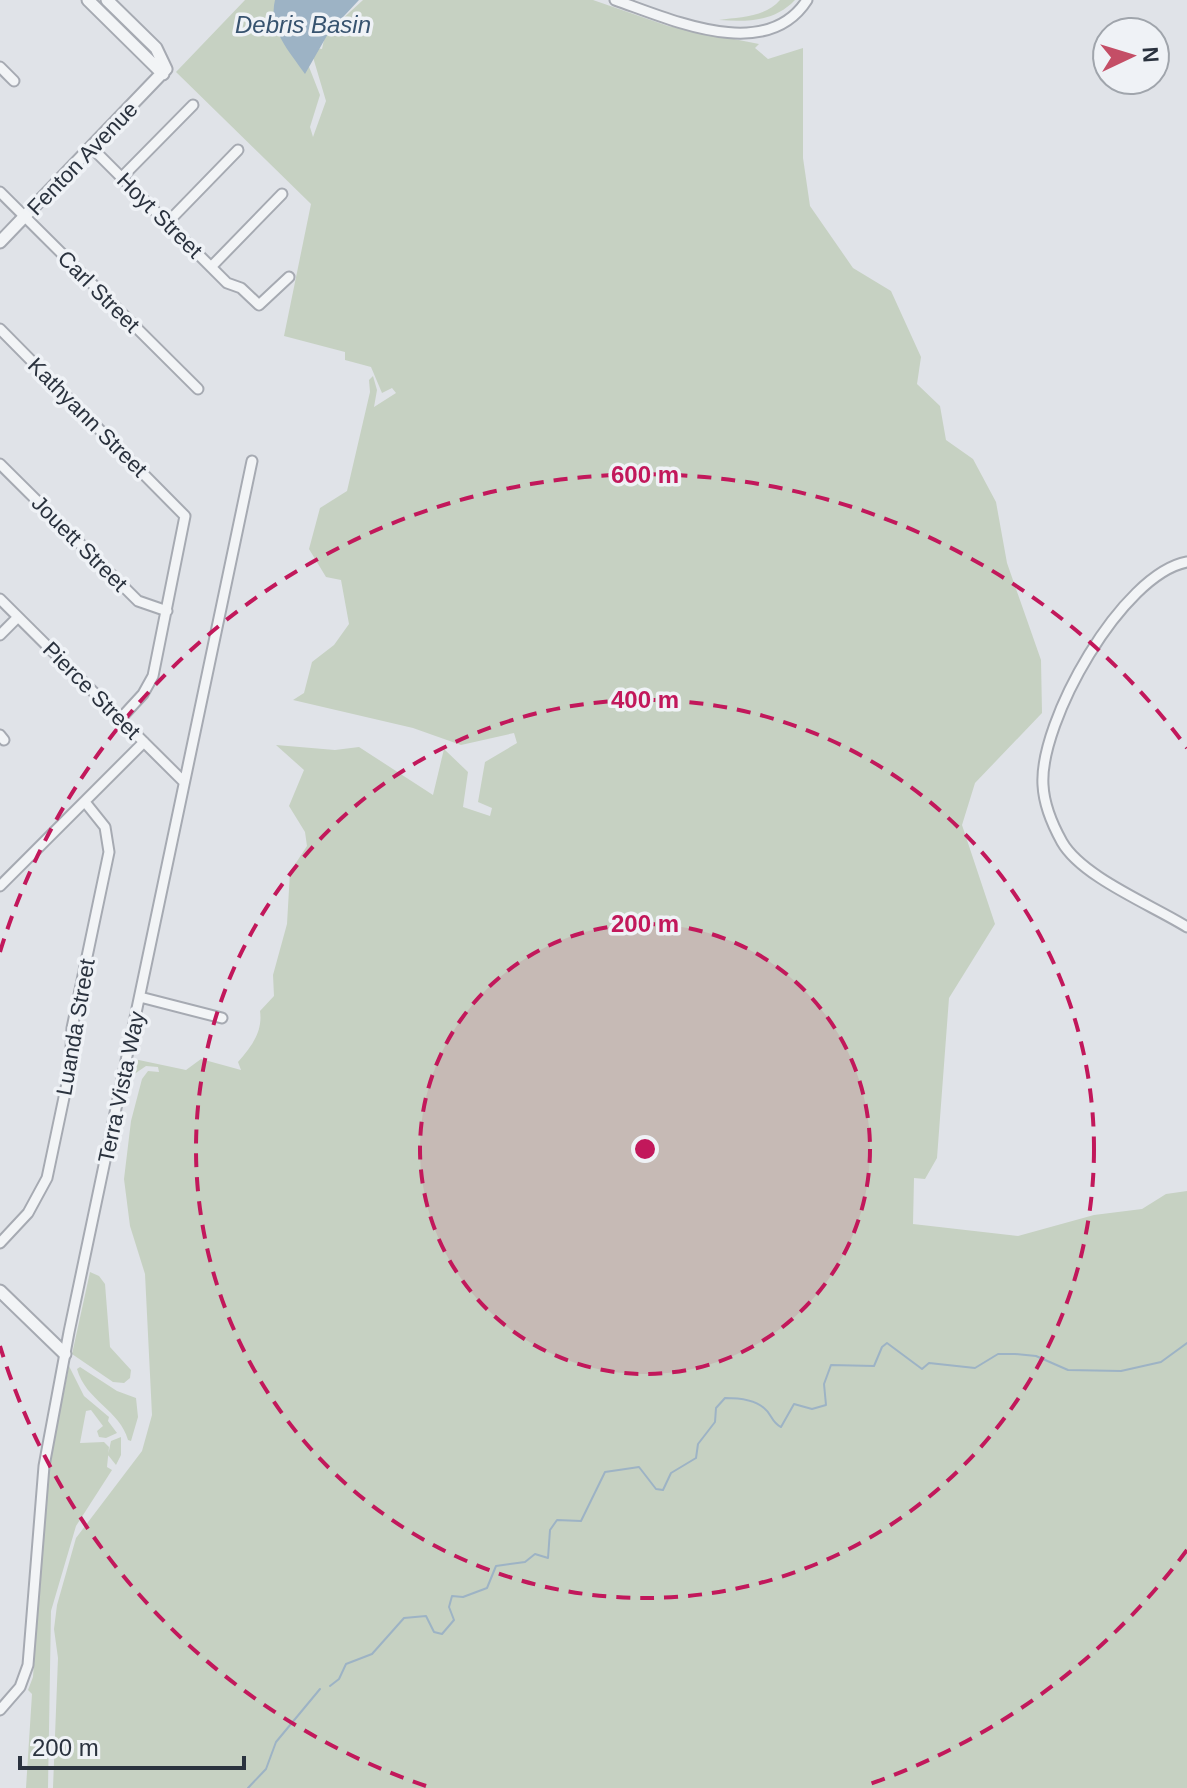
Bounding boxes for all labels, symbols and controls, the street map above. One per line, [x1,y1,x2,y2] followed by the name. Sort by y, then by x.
[235,11,371,38] water label: Debris Basin
[1091,16,1171,96] north arrow
[1137,46,1163,63] text: N
[22,97,143,220] street label: Fenton Avenue
[112,168,207,263] street label: Hoyt Street
[53,245,145,337] street label: Carl Street
[23,353,152,482] street label: Kathyann Street
[611,461,679,488] text: 600 m
[27,490,133,596] street label: Jouett Street
[38,637,145,744] street label: Pierce Street
[611,686,679,713] text: 400 m
[611,910,679,937] text: 200 m
[51,957,100,1097] street label: Luanda Street
[93,1009,150,1165] street label: Terra Vista Way
[631,1135,659,1163] centre of rings
[20,1720,244,1770] scale bar
[32,1734,99,1761] text: 200 m

